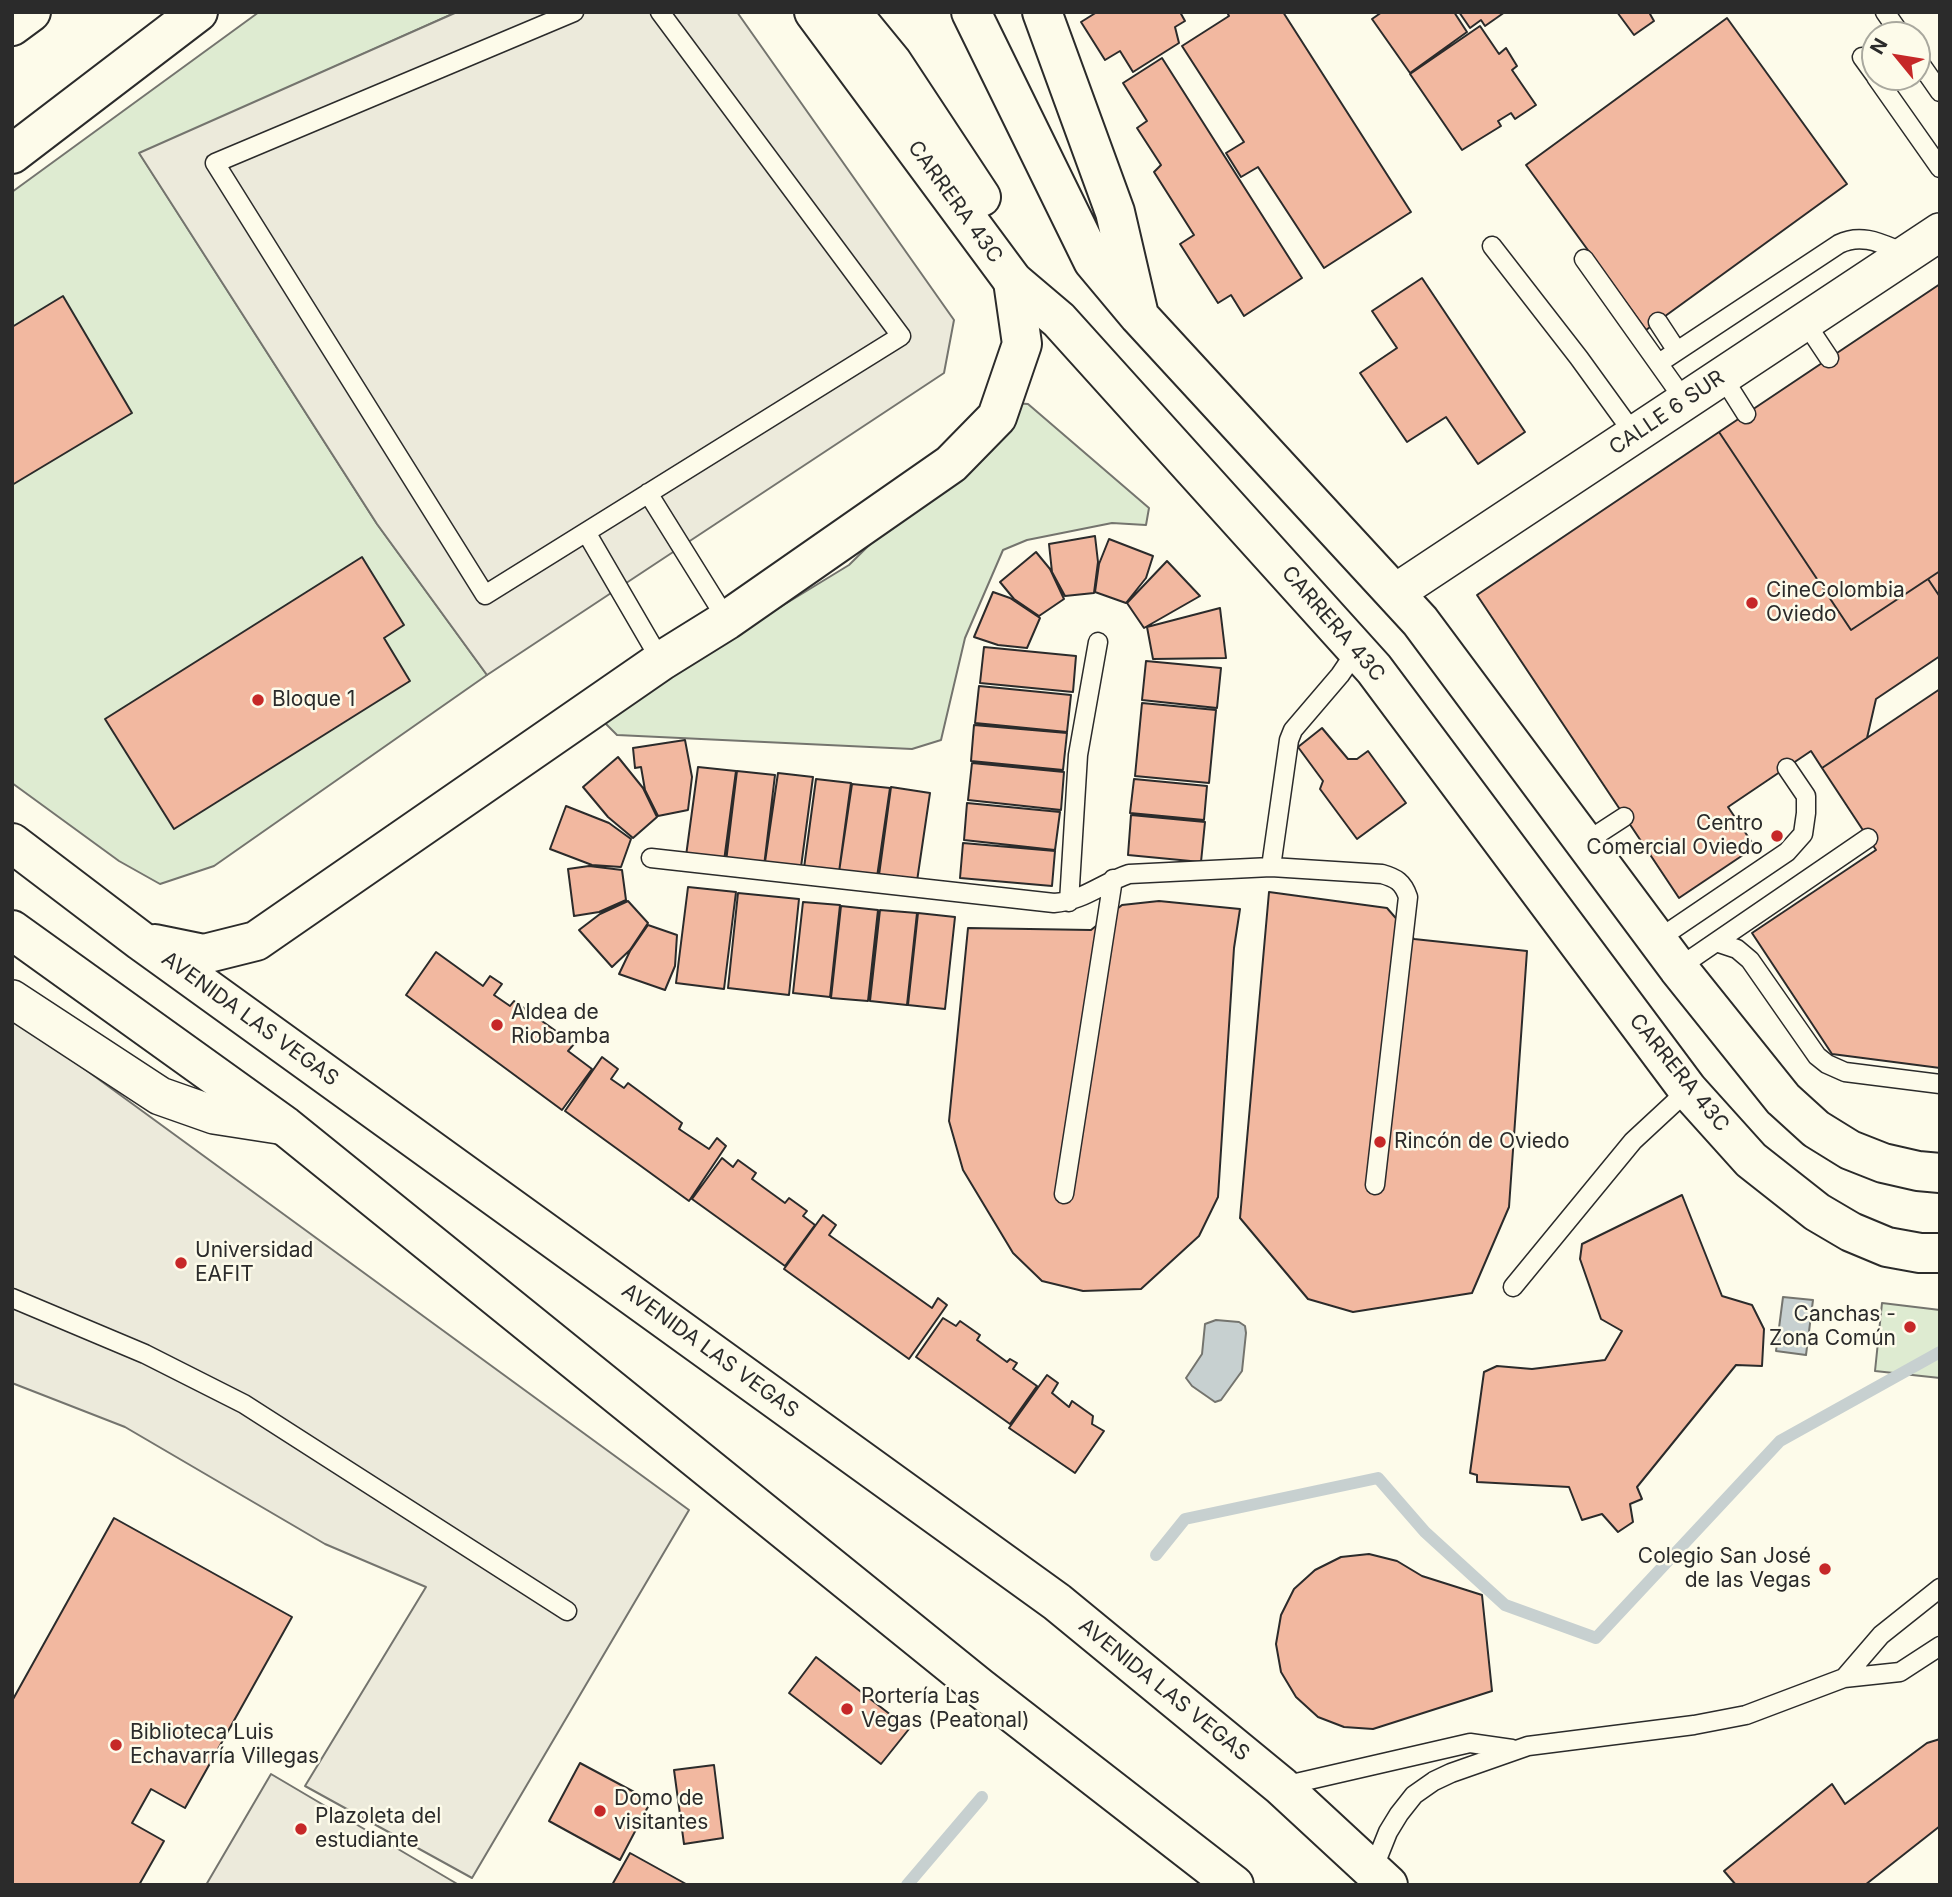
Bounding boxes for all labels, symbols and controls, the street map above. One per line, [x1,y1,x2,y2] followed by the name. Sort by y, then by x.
[1861,21,1931,91] north arrow
[1866,34,1893,58] text: N
[902,136,1008,268] street label: CARRERA 43C
[1605,365,1729,461] street label: CALLE 6 SUR
[1276,561,1390,687] street label: CARRERA 43C
[1766,578,1905,628] place label: CineColombia Oviedo
[1744,595,1760,611] marker: CineColombia Oviedo
[272,687,355,713] place label: Bloque 1
[250,692,266,708] marker: Bloque 1
[1586,811,1763,861] place label: Centro Comercial Oviedo
[1769,828,1785,844] marker: Centro Comercial Oviedo
[157,946,343,1092] street label: AVENIDA LAS VEGAS
[511,1000,610,1050] place label: Aldea de Riobamba
[1624,1009,1734,1137] street label: CARRERA 43C
[489,1017,505,1033] marker: Aldea de Riobamba
[1394,1129,1570,1155] place label: Rincón de Oviedo
[1372,1134,1388,1150] marker: Rincón de Oviedo
[195,1238,313,1288] place label: Universidad EAFIT
[173,1255,189,1271] marker: Universidad EAFIT
[617,1278,803,1424] street label: AVENIDA LAS VEGAS
[1769,1302,1896,1352] place label: Canchas - Zona Común
[1902,1319,1918,1335] marker: Canchas - Zona Común
[1638,1544,1811,1594] place label: Colegio San José de las Vegas
[1817,1561,1833,1577] marker: Colegio San José de las Vegas
[1074,1613,1254,1767] street label: AVENIDA LAS VEGAS
[861,1684,1030,1734] place label: Portería Las Vegas (Peatonal)
[839,1701,855,1717] marker: Portería Las Vegas (Peatonal)
[130,1720,319,1770] place label: Biblioteca Luis Echavarría Villegas
[108,1737,124,1753] marker: Biblioteca Luis Echavarría Villegas
[614,1786,708,1836] place label: Domo de visitantes
[592,1803,608,1819] marker: Domo de visitantes
[315,1804,441,1854] place label: Plazoleta del estudiante
[293,1821,309,1837] marker: Plazoleta del estudiante

